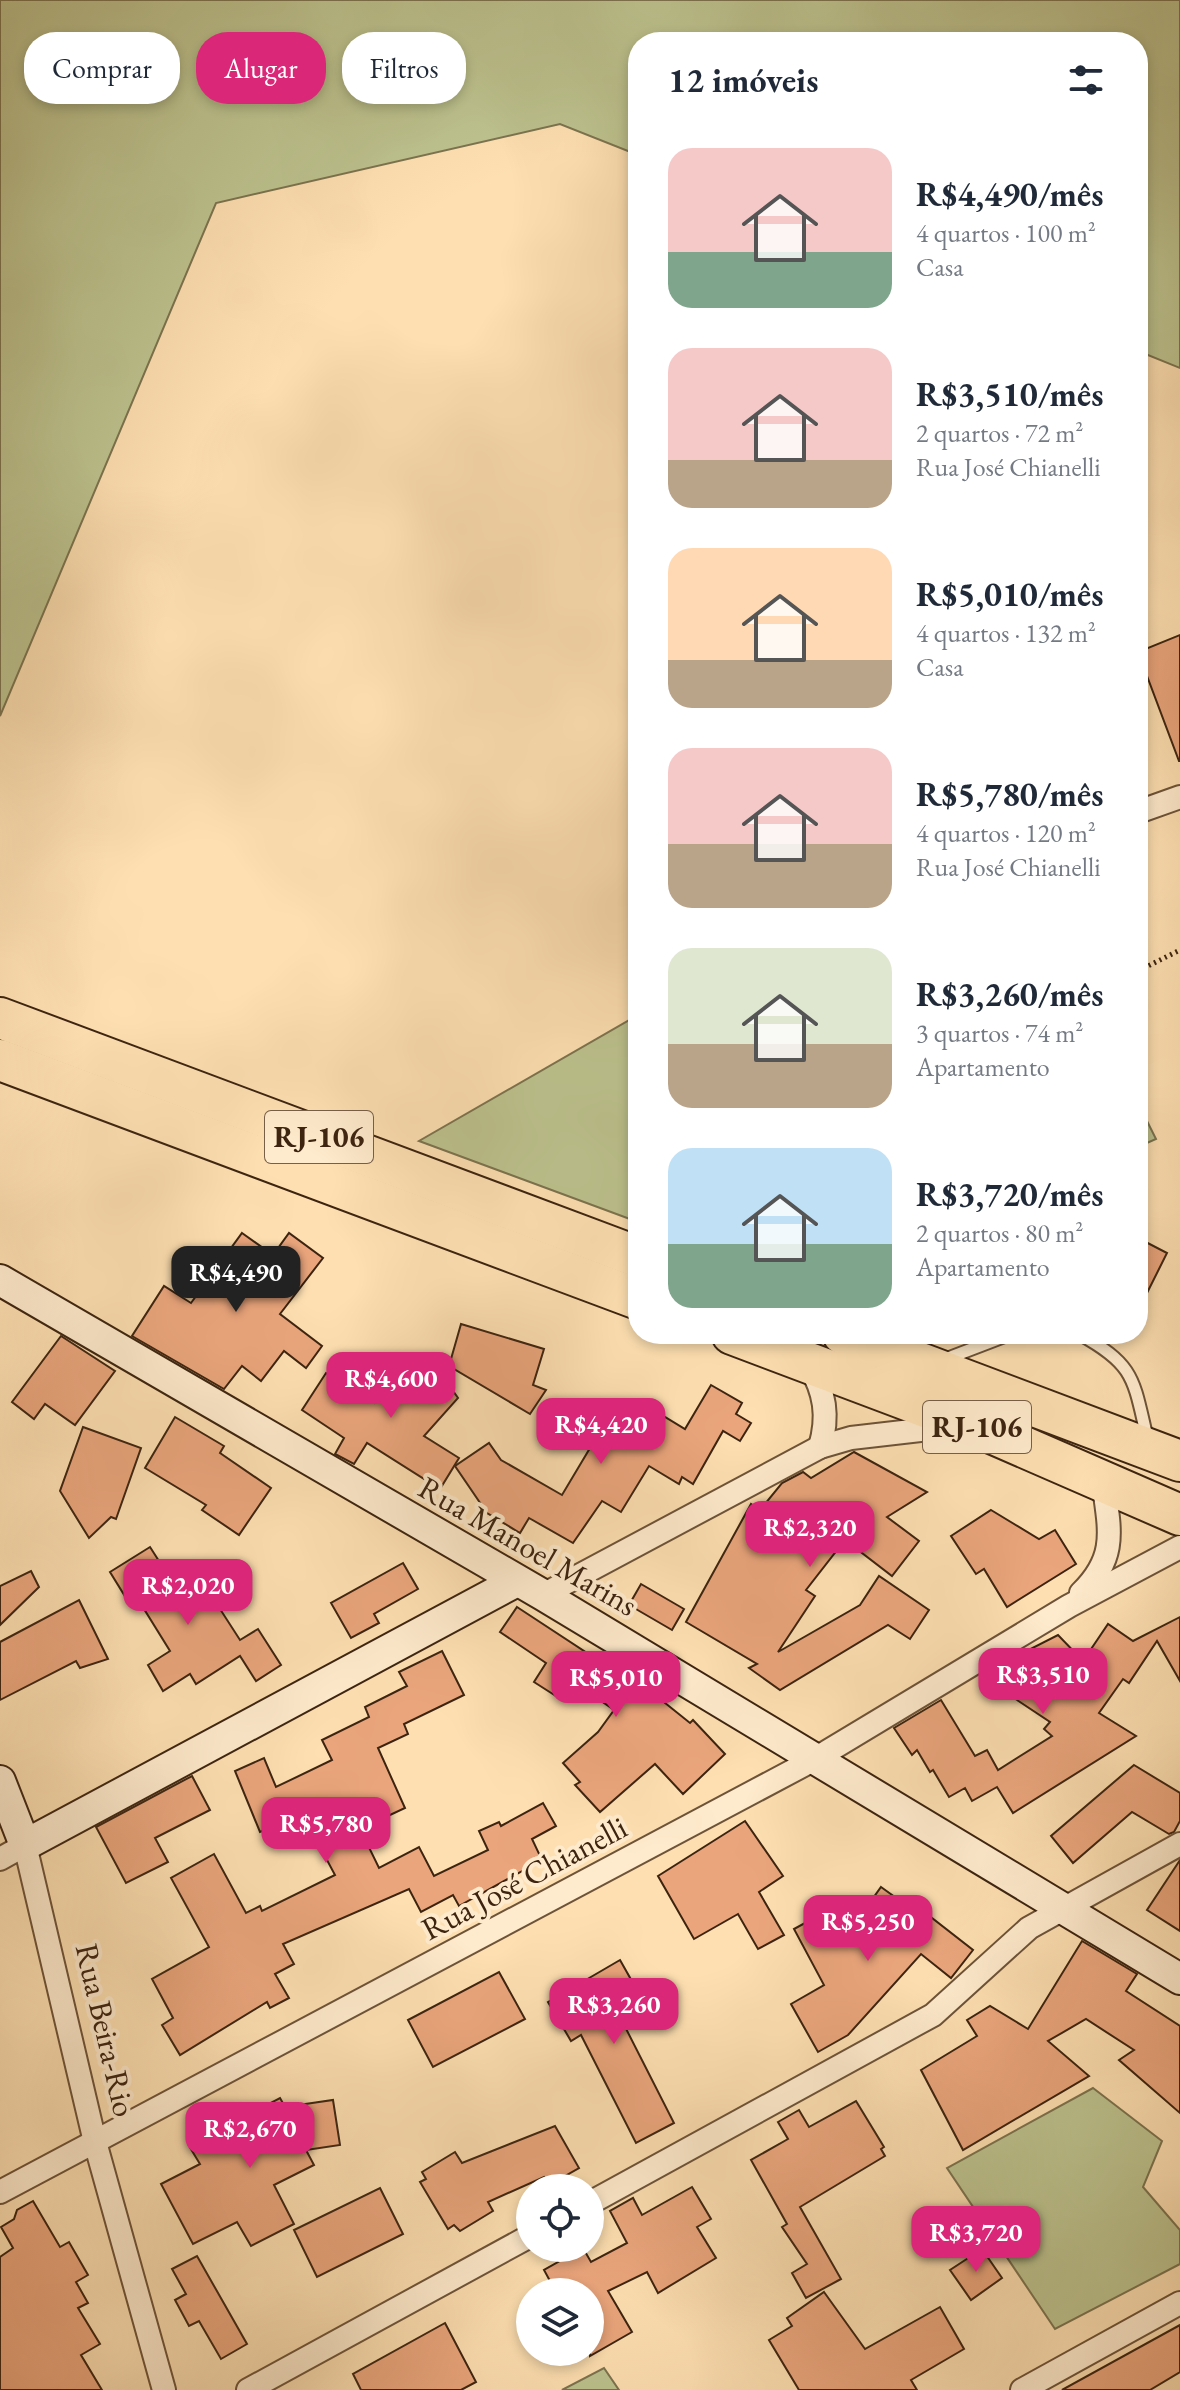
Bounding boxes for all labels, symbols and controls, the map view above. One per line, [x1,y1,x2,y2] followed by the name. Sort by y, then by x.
[24,32,180,104] chip: Comprar
[196,32,326,104] chip: Alugar
[342,32,466,104] chip: Filtros
[668,58,818,102] text: 12 imóveis
[1064,58,1108,102] icon: filters
[916,172,1103,216] text: R$4,490/mês
[732,180,828,276] icon: home
[916,216,1096,250] text: 4 quartos · 100 m²
[916,250,964,284] text: Casa
[916,372,1103,416] text: R$3,510/mês
[732,380,828,476] icon: home
[916,416,1083,450] text: 2 quartos · 72 m²
[916,450,1101,484] text: Rua José Chianelli
[916,572,1103,616] text: R$5,010/mês
[732,580,828,676] icon: home
[916,616,1096,650] text: 4 quartos · 132 m²
[916,650,964,684] text: Casa
[916,772,1103,816] text: R$5,780/mês
[732,780,828,876] icon: home
[916,816,1096,850] text: 4 quartos · 120 m²
[916,850,1101,884] text: Rua José Chianelli
[916,972,1103,1016] text: R$3,260/mês
[732,980,828,1076] icon: home
[916,1016,1083,1050] text: 3 quartos · 74 m²
[916,1050,1050,1084] text: Apartamento
[265,1111,373,1163] road number: RJ-106
[916,1172,1103,1216] text: R$3,720/mês
[732,1180,828,1276] icon: home
[916,1216,1083,1250] text: 2 quartos · 80 m²
[162,1246,310,1314] pin: R$4,490
[916,1250,1050,1284] text: Apartamento
[189,1255,283,1289] text: R$4,490
[317,1352,465,1420] pin: R$4,600
[344,1361,438,1395] text: R$4,600
[527,1398,675,1466] pin: R$4,420
[923,1401,1031,1453] road number: RJ-106
[554,1407,648,1441] text: R$4,420
[411,1466,645,1626] street label: Rua Manoel Marins
[736,1501,884,1569] pin: R$2,320
[763,1510,857,1544] text: R$2,320
[114,1559,262,1627] pin: R$2,020
[141,1568,235,1602] text: R$2,020
[969,1648,1117,1716] pin: R$3,510
[542,1651,690,1719] pin: R$5,010
[996,1657,1090,1691] text: R$3,510
[569,1660,663,1694] text: R$5,010
[252,1797,400,1865] pin: R$5,780
[279,1806,373,1840] text: R$5,780
[414,1806,634,1950] street label: Rua José Chianelli
[794,1895,942,1963] pin: R$5,250
[821,1904,915,1938] text: R$5,250
[66,1939,146,2121] street label: Rua Beira-Rio
[540,1978,688,2046] pin: R$3,260
[567,1987,661,2021] text: R$3,260
[176,2102,324,2170] pin: R$2,670
[203,2111,297,2145] text: R$2,670
[516,2174,604,2366] map controls
[516,2174,604,2262] button: locate
[902,2206,1050,2274] pin: R$3,720
[929,2215,1023,2249] text: R$3,720
[516,2278,604,2366] button: layers

